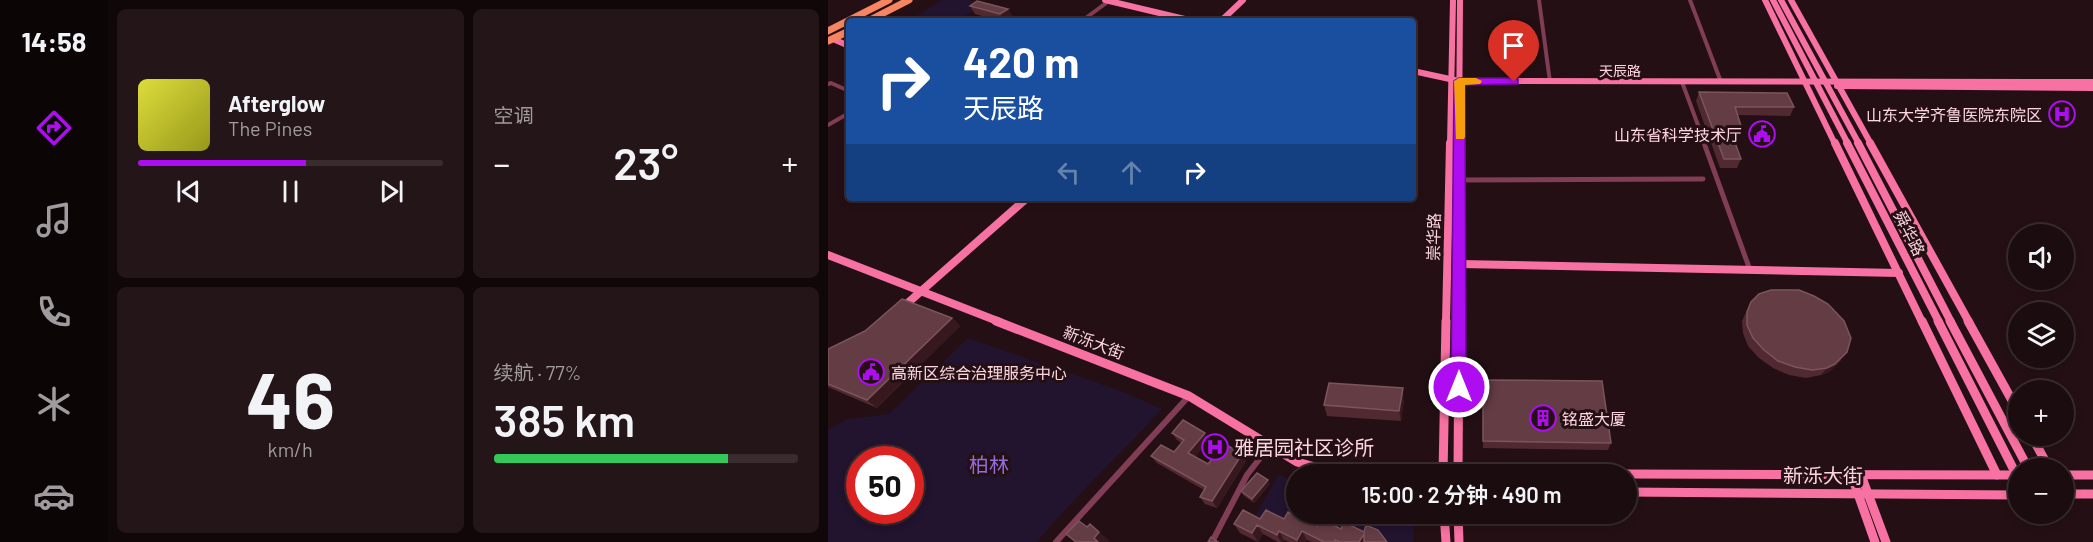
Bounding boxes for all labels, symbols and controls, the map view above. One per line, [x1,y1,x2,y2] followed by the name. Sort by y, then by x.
[1488,20,1539,82] pin
[22,25,86,57] text: 14:58
[1497,29,1530,62] icon: arrive
[963,36,1079,86] text: 420 m
[864,42,942,120] icon: right
[1599,62,1641,79] street label: 天辰路
[228,90,325,116] text: Afterglow
[963,91,1044,123] text: 天辰路
[2047,99,2077,129] hospital icon: 山东大学齐鲁医院东院区
[494,103,534,127] text: 空调
[1866,105,2042,124] place label: 山东大学齐鲁医院东院区
[33,107,75,149] icon: directions
[228,116,312,140] text: The Pines
[1747,119,1777,149] public building icon: 山东省科学技术厅
[1614,125,1742,144] place label: 山东省科学技术厅
[613,135,678,189] text: 23°
[494,143,510,183] text: −
[782,143,798,183] text: +
[1052,156,1085,189] icon: left
[1115,156,1148,189] icon: ahead
[1178,156,1211,189] icon: right
[172,175,205,208] icon: previous
[274,175,307,208] icon: pause
[375,175,408,208] icon: next
[33,199,75,241] icon: music
[1891,207,1929,259] street label: 舜华路
[1423,213,1443,261] street label: 崇华路
[2008,224,2074,524] map controls
[2008,224,2074,290] button: sound
[33,291,75,333] icon: phone
[2008,302,2074,368] button: layers
[1061,322,1127,362] street label: 新泺大街
[246,351,335,445] text: 46
[1427,355,1491,419] position arrow
[856,357,886,387] public building icon: 高新区综合治理服务中心
[494,360,582,384] text: 续航 · 77%
[891,363,1067,382] place label: 高新区综合治理服务中心
[2008,380,2074,446] button: +
[33,383,75,425] icon: climate
[494,392,635,446] text: 385 km
[1528,403,1558,433] building icon: 铭盛大厦
[1562,409,1626,428] place label: 铭盛大厦
[1200,432,1230,462] hospital icon: 雅居园社区诊所
[1234,435,1374,459] place label: 雅居园社区诊所
[268,437,313,461] text: km/h
[846,446,924,524] speed limit sign: 50
[969,452,1009,476] park label: 柏林
[2008,458,2074,524] button: −
[1783,463,1863,487] street label: 新泺大街
[33,475,75,517] icon: car
[1362,481,1561,507] text: 15:00 · 2 分钟 · 490 m

